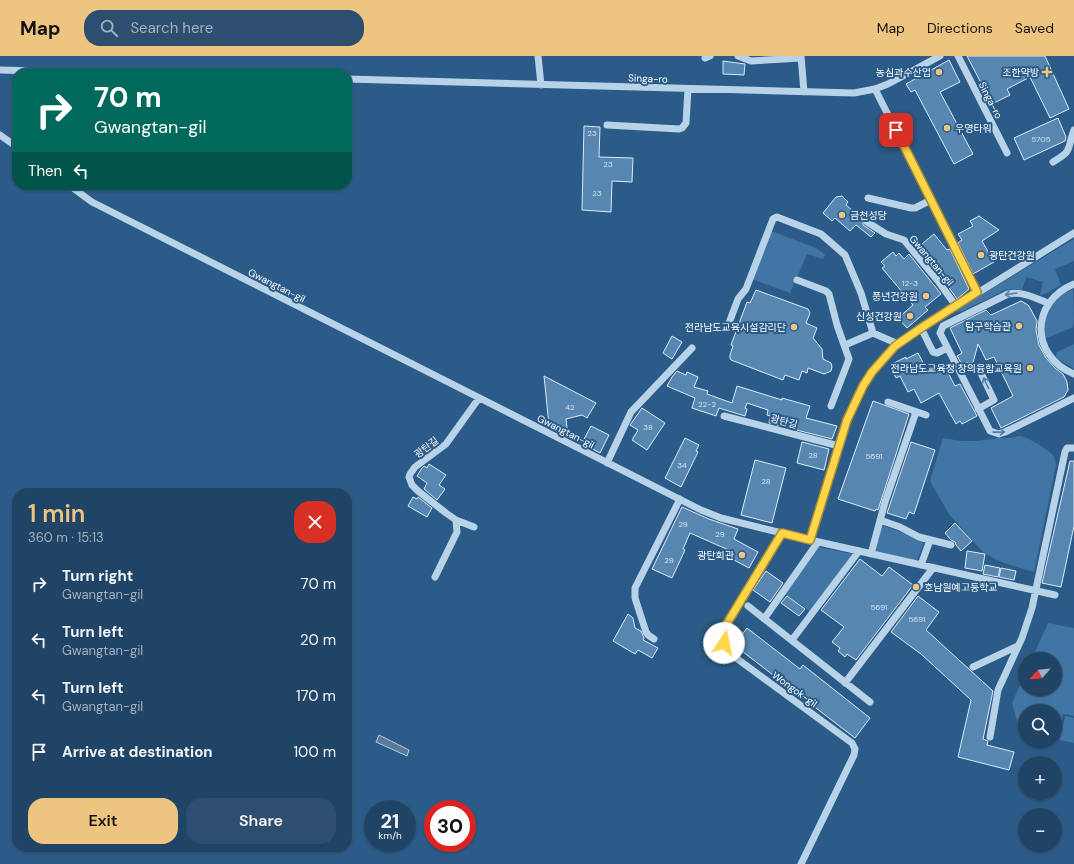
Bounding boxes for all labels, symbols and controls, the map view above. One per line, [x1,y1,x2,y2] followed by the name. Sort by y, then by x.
[84,10,364,46] search box
[20,16,60,41] text: Map
[98,17,120,39] icon: search
[130,18,213,38] text: Search here
[877,19,905,37] text: Map
[927,19,993,37] text: Directions
[1015,19,1054,37] text: Saved
[876,66,931,79] place label: 농심과수산업
[1002,66,1039,79] place label: 조한약방
[934,67,944,77] marker: 농심과수산업
[1042,67,1052,77] marker: 조한약방
[628,71,668,86] street label: Singa-ro
[94,79,162,116] text: 70 m
[976,80,1005,121] street label: Singa-ro
[28,84,80,136] icon: right
[879,113,913,147] pin
[94,115,207,139] text: Gwangtan-gil
[885,119,907,141] icon: arrive
[955,122,992,135] place label: 우영타워
[942,123,952,133] marker: 우영타워
[587,128,597,138] house number: 23
[1031,134,1051,144] house number: 5705
[603,159,613,169] house number: 23
[70,160,92,182] icon: left
[28,161,62,181] text: Then
[592,188,602,198] house number: 23
[850,209,887,222] place label: 금천성당
[837,210,847,220] marker: 금천성당
[907,232,957,288] street label: Gwangtan-gil
[989,249,1035,262] place label: 광탄건강원
[976,250,986,260] marker: 광탄건강원
[246,265,308,305] street label: Gwangtan-gil
[902,278,918,288] house number: 12-3
[872,290,918,303] place label: 풍년건강원
[1005,290,1018,298] one-way arrow
[921,291,931,301] marker: 풍년건강원
[856,310,902,323] place label: 신성건강원
[905,311,915,321] marker: 신성건강원
[965,320,1012,333] place label: 탐구학습관
[685,321,786,334] place label: 전라남도교육시설감리단
[1014,321,1024,331] marker: 탐구학습관
[789,322,799,332] marker: 전라남도교육시설감리단
[891,362,1022,375] place label: 전라남도교육청 창의융합교육원
[1025,363,1035,373] marker: 전라남도교육청 창의융합교육원
[982,377,989,389] one-way arrow
[698,399,716,409] house number: 22-2
[565,402,575,412] house number: 42
[535,411,597,451] street label: Gwangtan-gil
[769,412,799,431] street label: 광탄길
[643,422,653,432] house number: 38
[992,428,1005,436] one-way arrow
[411,434,441,461] street label: 광탄길
[808,450,818,460] house number: 28
[865,451,883,461] house number: 5691
[677,460,687,470] house number: 34
[761,476,771,486] house number: 28
[28,498,85,529] text: 1 min
[294,501,336,543] button: close
[678,519,688,529] house number: 29
[28,529,104,546] text: 360 m · 15:13
[715,529,725,539] house number: 29
[697,549,735,562] place label: 광탄회관
[737,550,747,560] marker: 광탄회관
[664,555,674,565] house number: 29
[62,566,133,586] text: Turn right
[28,573,50,595] icon: right
[301,574,336,594] text: 70 m
[924,581,998,594] place label: 호남원예고등학교
[911,582,921,592] marker: 호남원예고등학교
[62,586,143,603] text: Gwangtan-gil
[870,602,888,612] house number: 5691
[908,614,926,624] house number: 5691
[62,622,123,642] text: Turn left
[703,622,745,664] position arrow
[28,629,50,651] icon: left
[300,630,336,650] text: 20 m
[62,642,143,659] text: Gwangtan-gil
[1018,652,1062,696] north arrow
[1018,652,1062,852] map controls
[770,669,820,710] street label: Wongok-gil
[62,678,123,698] text: Turn left
[28,685,50,707] icon: left
[296,686,336,706] text: 170 m
[62,698,143,715] text: Gwangtan-gil
[1018,704,1062,748] button: search
[28,741,50,763] icon: arrive
[62,742,213,762] text: Arrive at destination
[293,742,336,762] text: 100 m
[1018,756,1062,800] button: +
[28,798,178,844] button: Exit
[186,798,336,844] button: Share
[424,800,476,852] speed limit sign: 30
[381,808,399,834] text: 21
[1018,808,1062,852] button: −
[378,829,402,842] text: km/h

